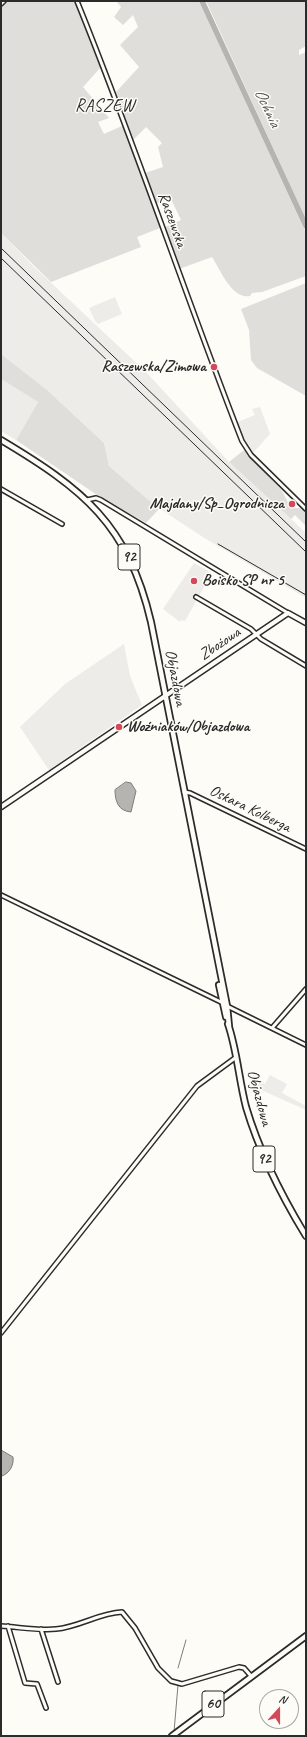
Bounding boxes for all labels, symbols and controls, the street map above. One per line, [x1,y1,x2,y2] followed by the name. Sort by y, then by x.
[249,86,285,130] water label: Ochnia
[75,97,135,117] district label: RASZEW
[153,190,191,250] street label: Raszewska
[101,357,206,377] place label: Raszewska/Zimowa
[209,362,219,372] marker: Raszewska/Zimowa
[149,494,284,514] place label: Majdany/Sp_Ogrodnicza
[287,499,297,509] marker: Majdany/Sp_Ogrodnicza
[118,544,140,570] road number: 92
[202,571,284,591] place label: Boisko SP nr 5
[189,576,199,586] marker: Boisko SP nr 5
[196,623,244,665] street label: Zbożowa
[160,648,190,708] street label: Objazdowa
[127,717,250,737] place label: Woźniaków/Objazdowa
[114,722,124,732] marker: Woźniaków/Objazdowa
[206,781,294,837] street label: Oskara Kolberga
[242,1068,276,1128] street label: Objazdowa
[253,1146,275,1172] road number: 92
[259,1689,299,1729] north arrow
[202,1691,224,1717] road number: 60
[277,1691,289,1706] text: N

